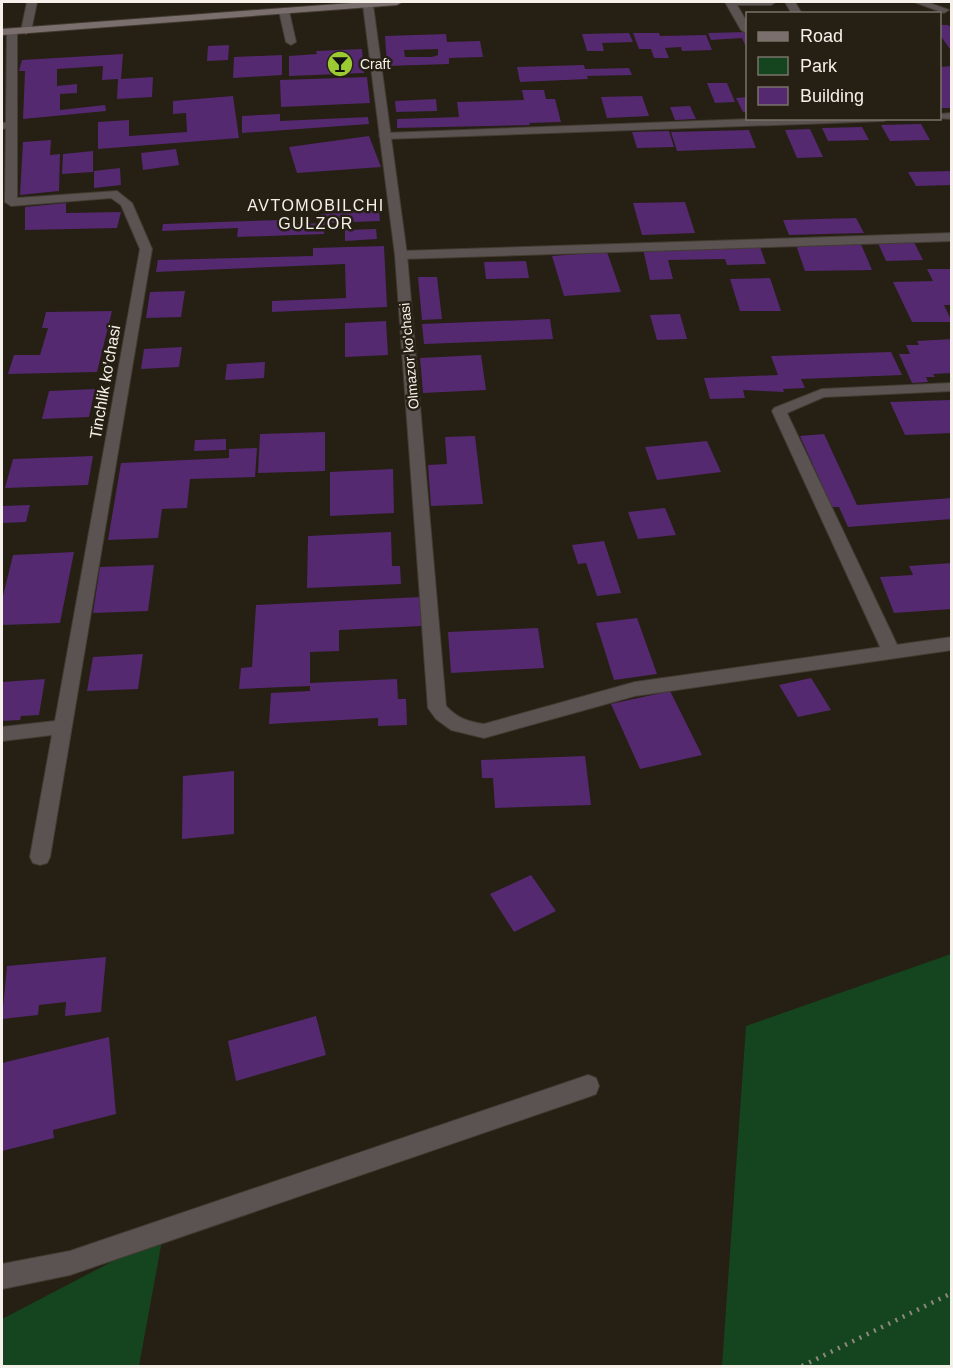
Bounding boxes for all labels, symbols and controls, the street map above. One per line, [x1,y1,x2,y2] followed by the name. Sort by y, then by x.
[746,12,941,120] legend
[800,26,843,46] text: Road
[325,49,355,79] bar icon: Craft
[360,56,390,72] place label: Craft
[800,56,838,76] text: Park
[800,86,864,106] text: Building
[247,197,385,232] district label: AVTOMOBILCHI GULZOR
[396,302,422,410] street label: Olmazor ko'chasi
[87,324,123,440] street label: Tinchlik ko'chasi

